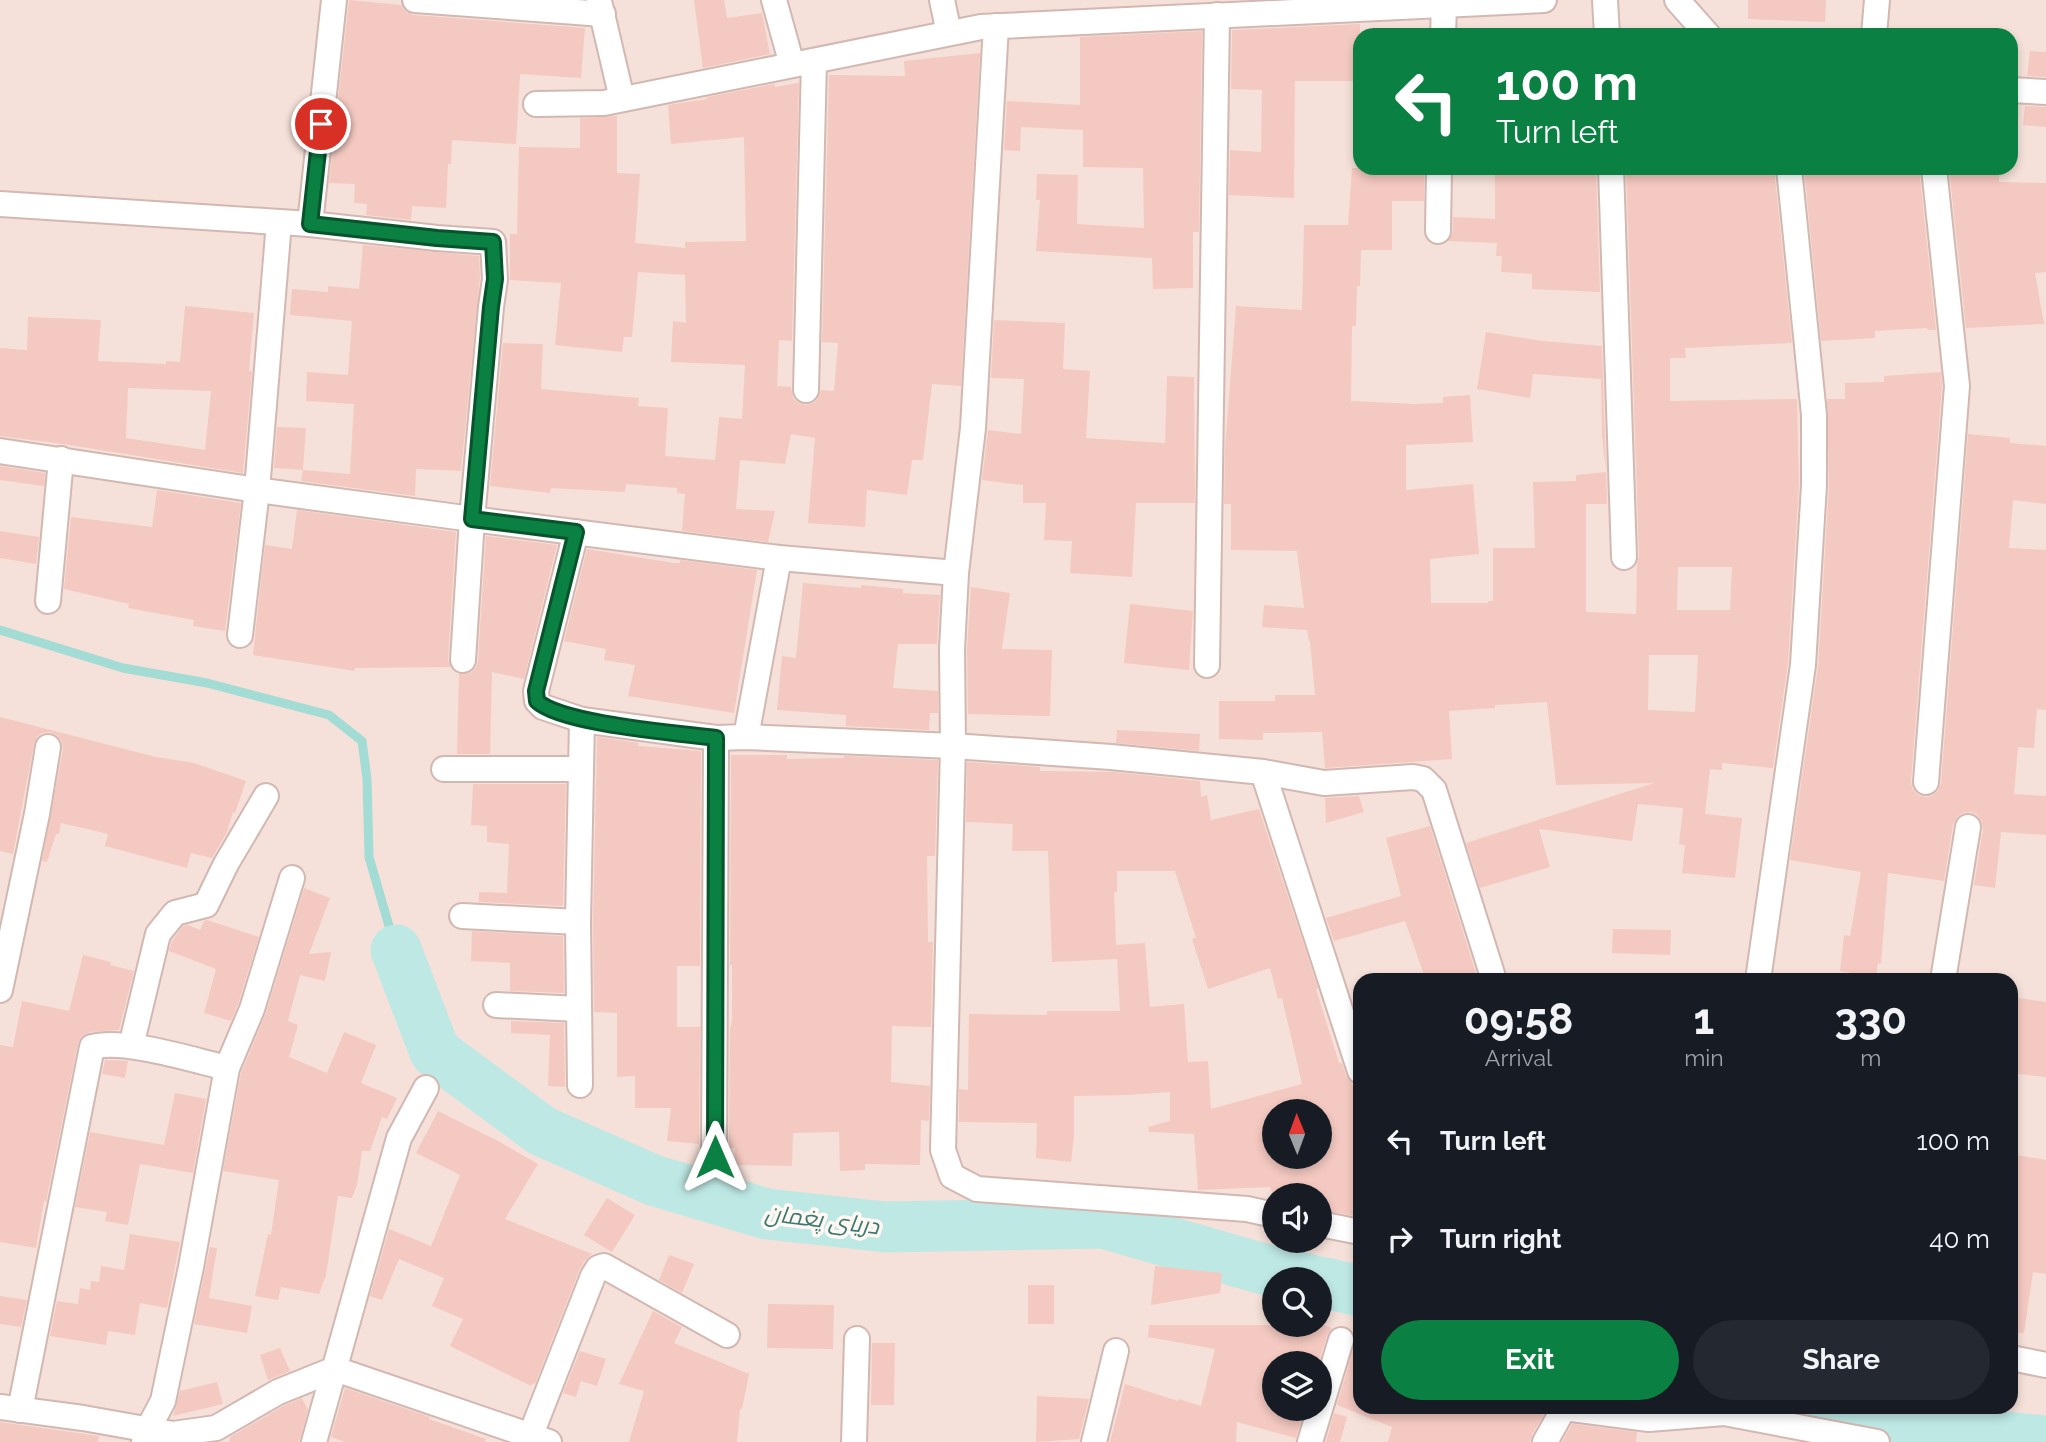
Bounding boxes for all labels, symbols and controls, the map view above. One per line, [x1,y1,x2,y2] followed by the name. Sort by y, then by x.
[1496,54,1638,111] text: 100 m
[1381,56,1472,147] icon: left
[291,94,351,154] pin
[302,105,340,143] icon: arrive
[1496,113,1618,150] text: Turn left
[1464,995,1573,1044] text: 09:58
[1694,995,1714,1044] text: 1
[1835,995,1907,1044] text: 330
[1485,1044,1552,1071] text: Arrival
[1684,1044,1724,1071] text: min
[1860,1044,1881,1071] text: m
[1262,1099,1332,1169] north arrow
[1262,1099,1332,1421] map controls
[678,1120,752,1194] position arrow
[1381,1122,1419,1160] icon: left
[1440,1126,1546,1156] text: Turn left
[1917,1126,1990,1156] text: 100 m
[1262,1183,1332,1253] button: sound
[763,1199,882,1242] water label: دریای پغمان
[1381,1220,1419,1258] icon: right
[1440,1224,1561,1254] text: Turn right
[1929,1224,1990,1254] text: 40 m
[1262,1267,1332,1337] button: search
[1381,1320,1679,1400] button: Exit
[1693,1320,1990,1400] button: Share
[1262,1351,1332,1421] button: layers

